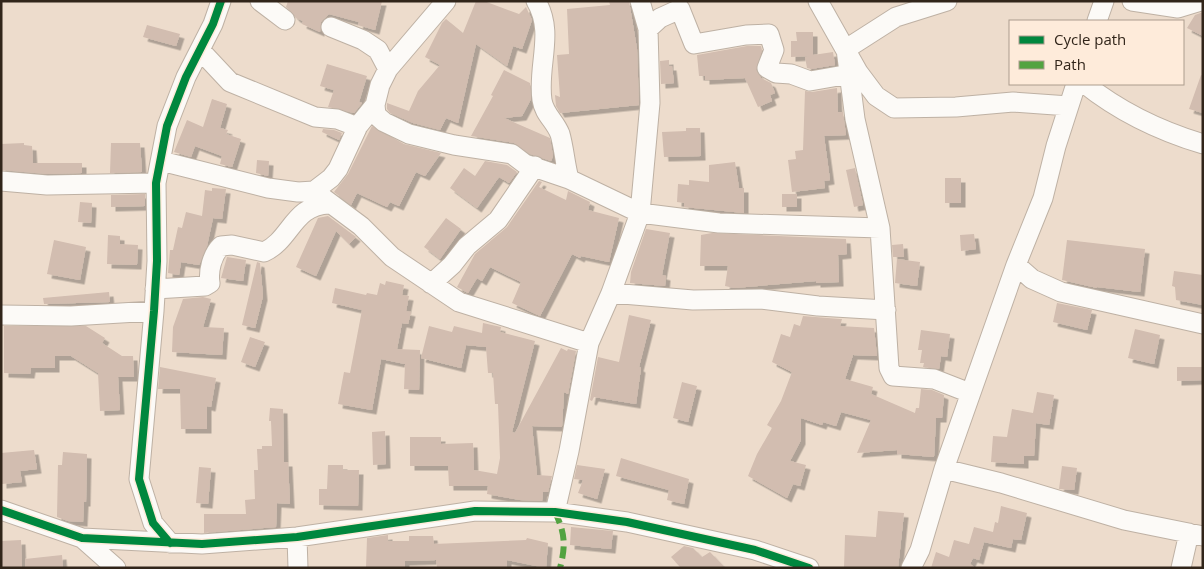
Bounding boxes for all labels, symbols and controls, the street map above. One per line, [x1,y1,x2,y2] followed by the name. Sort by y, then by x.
[1009,20,1184,85] legend
[1054,29,1126,49] text: Cycle path
[1054,54,1086,74] text: Path

